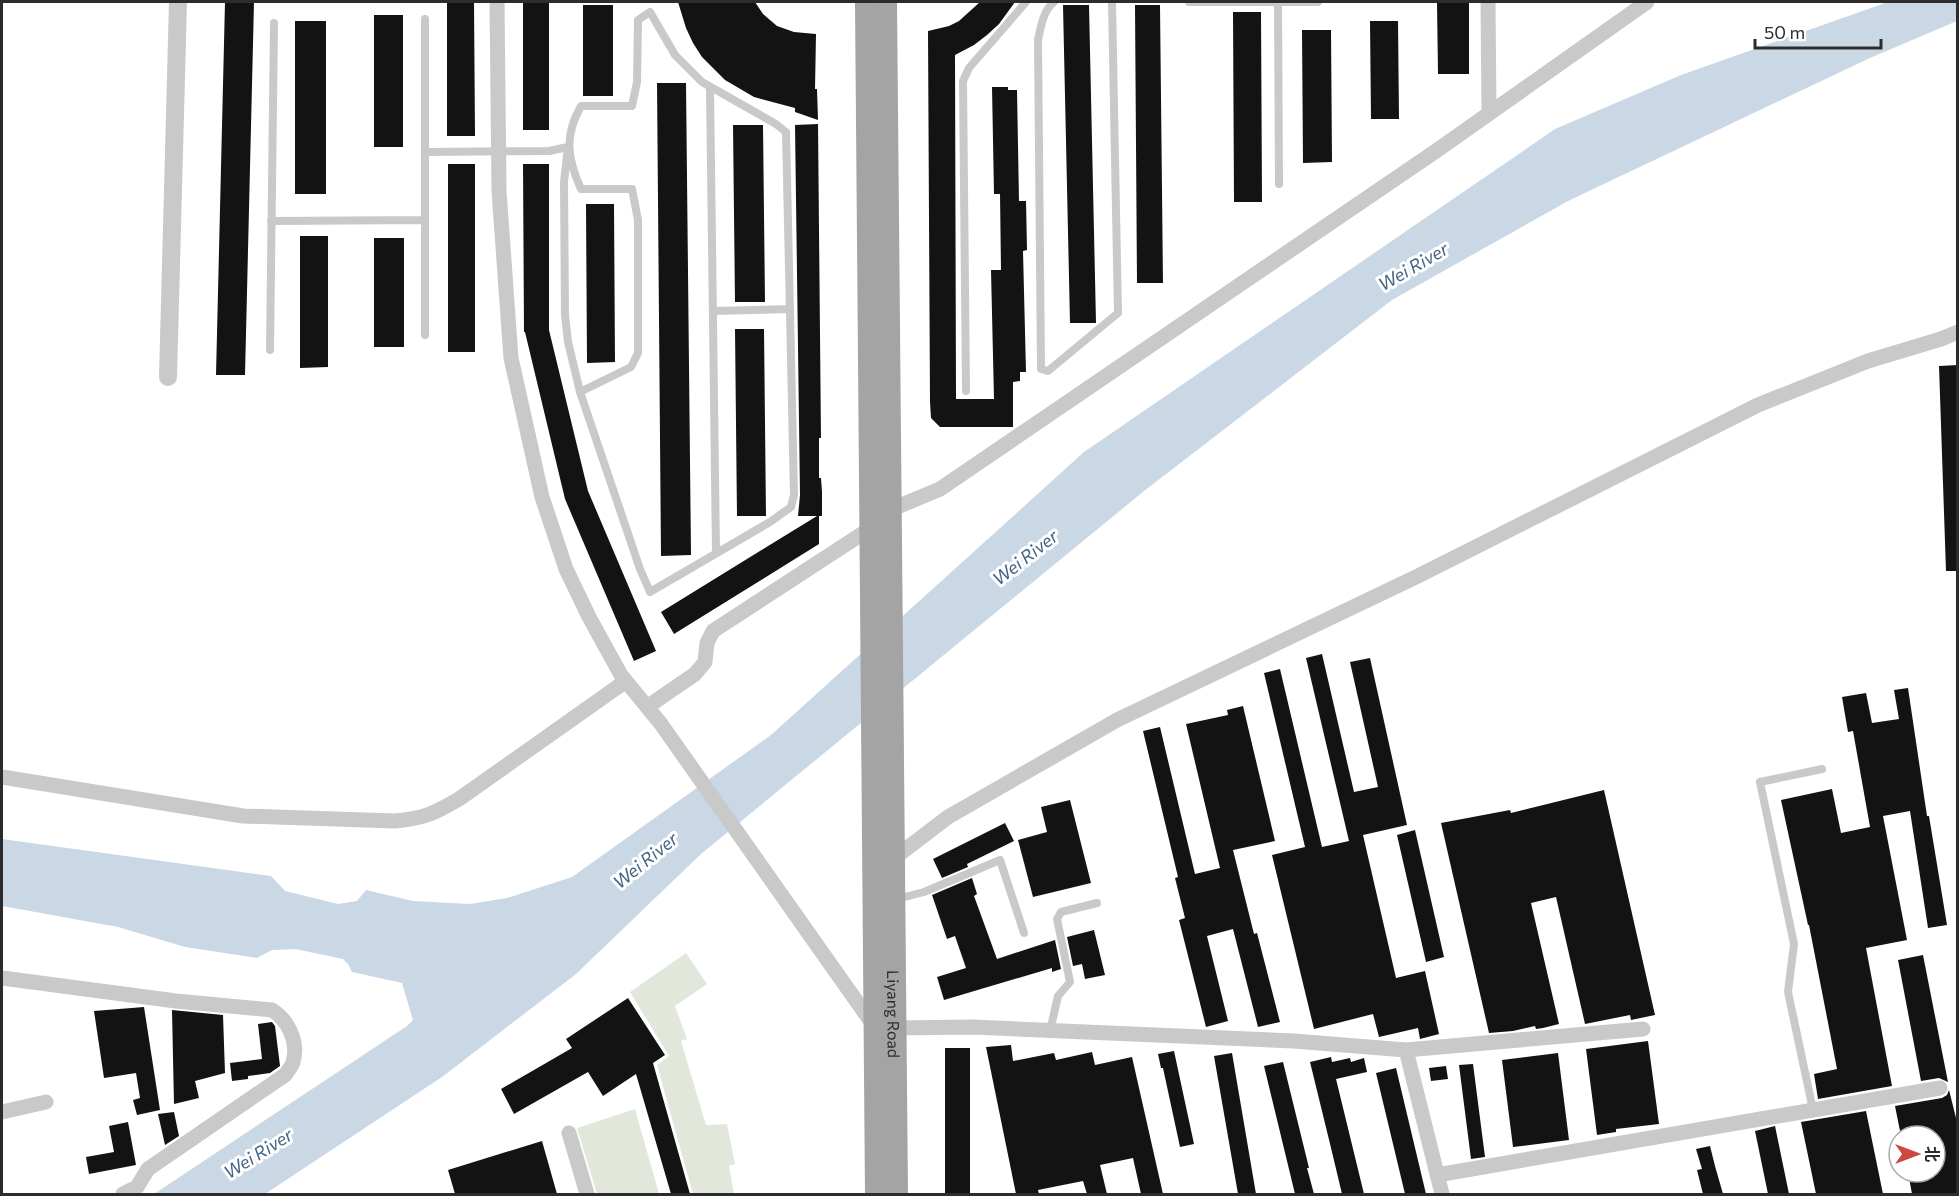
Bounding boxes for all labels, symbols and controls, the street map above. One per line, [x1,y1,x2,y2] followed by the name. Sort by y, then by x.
[1755,12,1881,50] scale bar
[1764,21,1805,43] text: 50 m
[1374,237,1453,295] water label: Wei River
[988,524,1063,589] water label: Wei River
[608,827,683,893] water label: Wei River
[884,970,904,1058] street label: Liyang Road
[219,1123,297,1183] water label: Wei River
[1887,1124,1947,1184] north arrow
[1923,1146,1942,1162] text: 北

